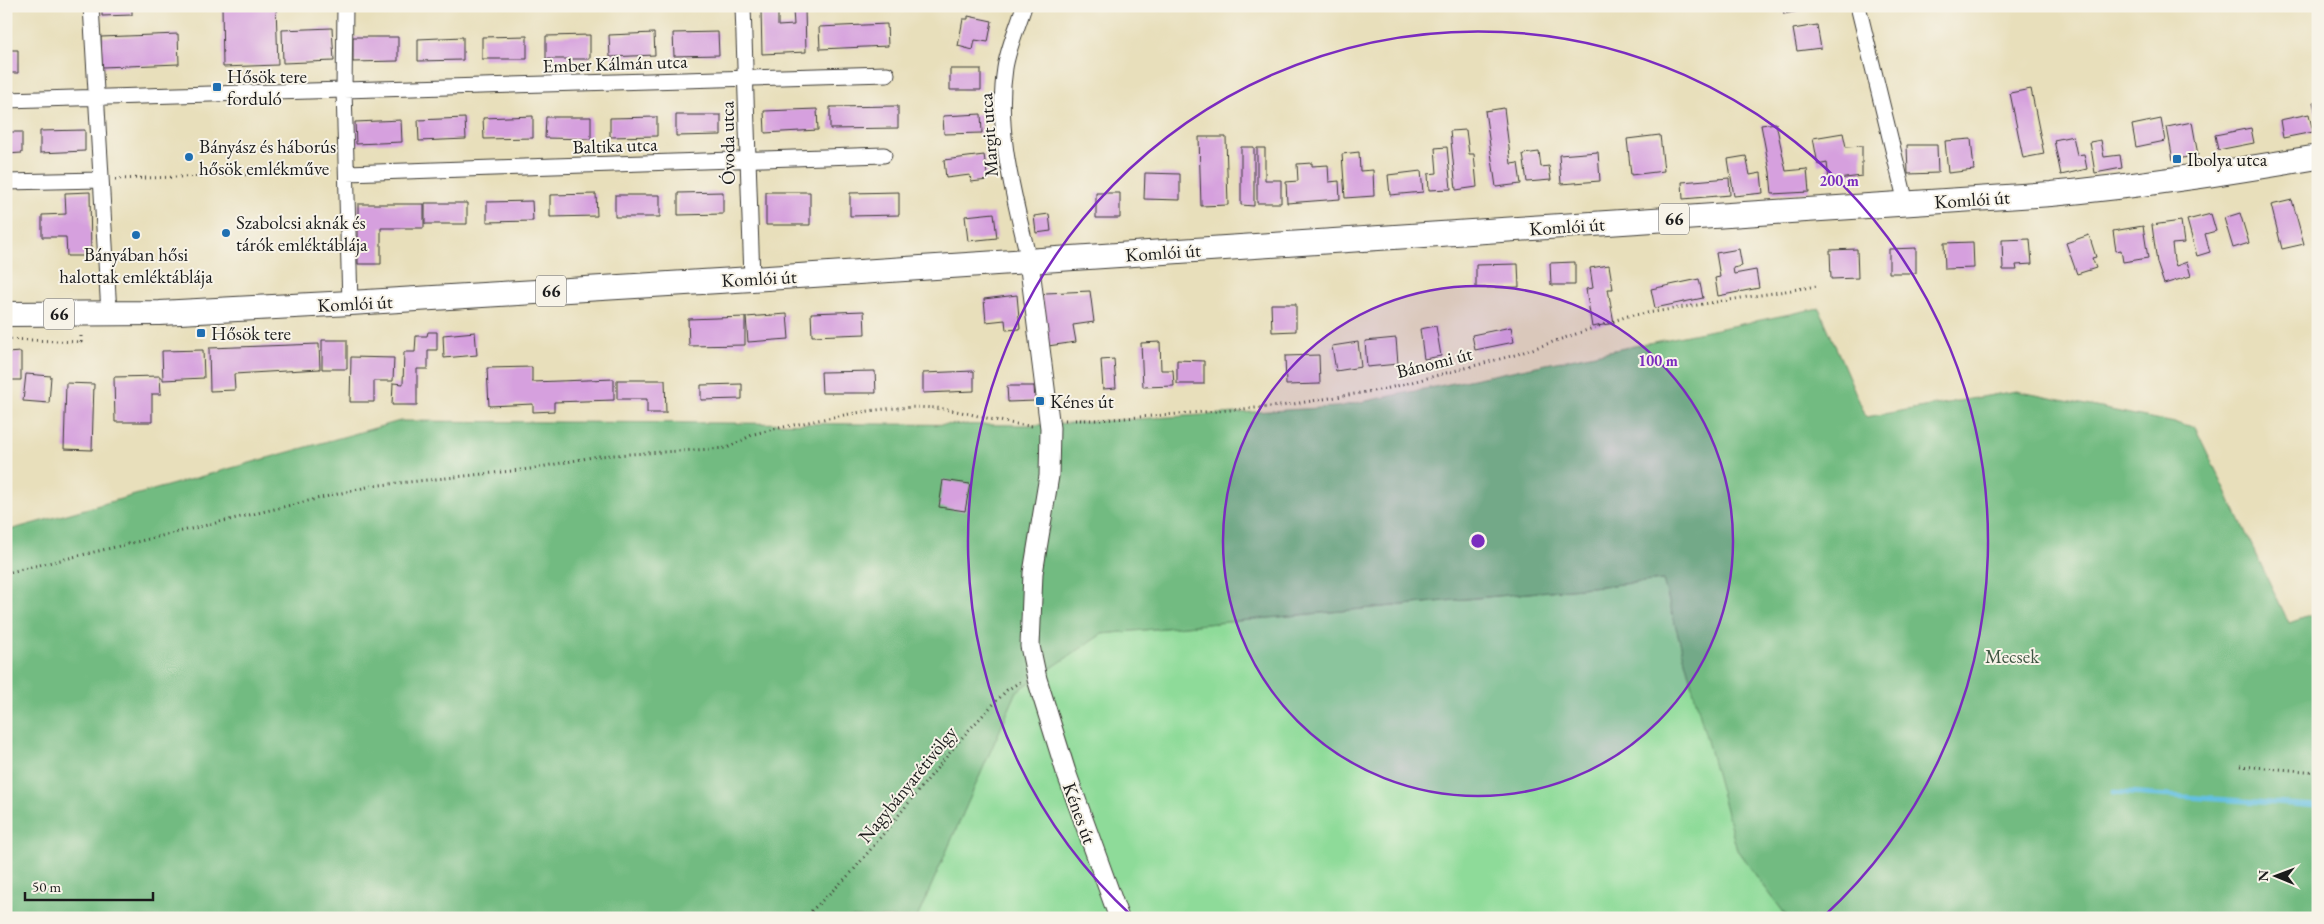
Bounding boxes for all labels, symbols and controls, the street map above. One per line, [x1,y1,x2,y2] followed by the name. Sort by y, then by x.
[542,48,688,79] street label: Ember Kálmán utca
[227,64,307,111] place label: Hősök tere forduló
[211,81,223,93] marker: Hősök tere forduló
[973,92,1004,178] street label: Margit utca
[714,100,741,185] street label: Óvoda utca
[572,132,658,159] street label: Baltika utca
[199,134,336,181] place label: Bányász és háborús hősök emlékműve
[2187,147,2268,172] place label: Ibolya utca
[183,151,195,163] marker: Bányász és háborús hősök emlékműve
[2171,153,2183,165] marker: Ibolya utca
[1819,171,1859,190] text: 200 m
[1933,184,2011,215] street label: Komlói út
[1659,203,1689,234] road number: 66
[236,210,368,257] place label: Szabolcsi aknák és tárók emléktáblája
[1528,211,1606,242] street label: Komlói út
[220,227,232,239] marker: Szabolcsi aknák és tárók emléktáblája
[130,229,142,241] marker: Bányában hősi halottak emléktáblája
[1124,237,1202,268] street label: Komlói út
[59,242,213,289] place label: Bányában hősi halottak emléktáblája
[721,264,797,293] street label: Komlói út
[536,276,566,306] road number: 66
[317,289,393,318] street label: Komlói út
[44,298,74,329] road number: 66
[211,321,291,346] place label: Hősök tere
[195,327,207,339] marker: Hősök tere
[1394,341,1475,384] street label: Bánomi út
[1638,351,1678,370] text: 100 m
[1050,389,1114,414] place label: Kénes út
[1034,395,1046,407] marker: Kénes út
[1469,532,1487,550] centre of rings
[1985,644,2040,669] park label: Mecsek
[852,720,963,848] street label: Nagybányarétivölgy
[1057,779,1102,847] street label: Kénes út
[2252,852,2302,902] north arrow
[25,869,152,901] scale bar
[2254,869,2272,882] text: N
[32,877,61,896] text: 50 m

